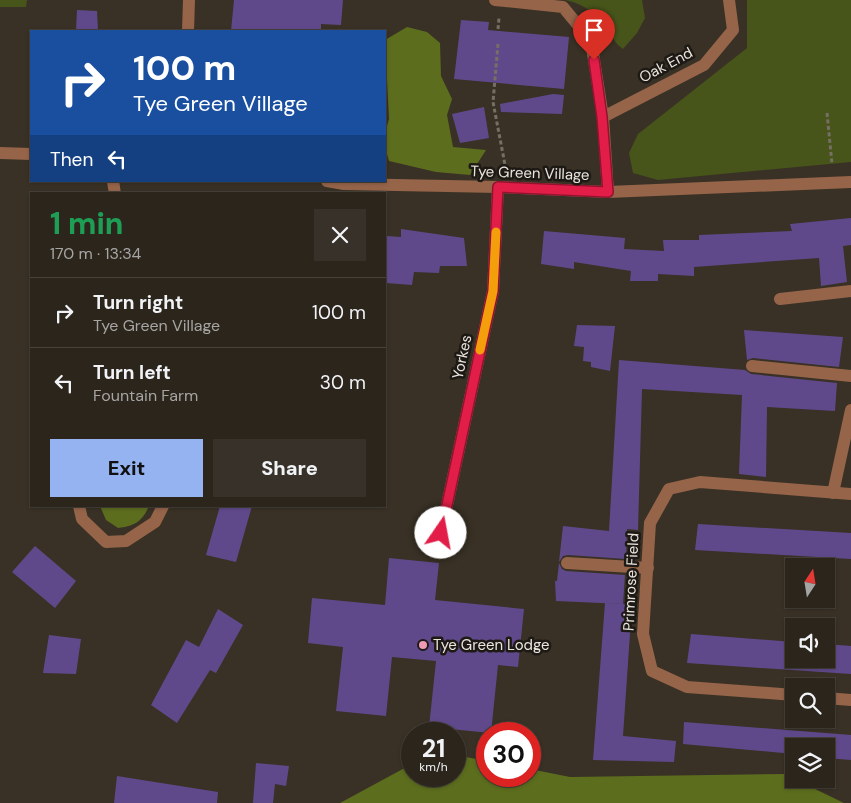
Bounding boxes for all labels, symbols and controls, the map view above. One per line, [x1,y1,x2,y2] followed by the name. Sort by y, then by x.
[573,9,615,60] pin
[580,16,608,44] icon: arrive
[636,43,696,87] street label: Oak End
[133,45,236,91] text: 100 m
[50,50,115,115] icon: right
[133,89,308,118] text: Tye Green Village
[103,145,131,173] icon: left
[50,147,93,172] text: Then
[470,161,590,185] street label: Tye Green Village
[50,204,123,243] text: 1 min
[314,209,366,261] button: close
[50,243,141,264] text: 170 m · 13:34
[93,290,183,315] text: Turn right
[50,299,78,327] icon: right
[312,300,366,325] text: 100 m
[93,315,220,336] text: Tye Green Village
[448,333,476,381] street label: Yorkes
[93,360,171,385] text: Turn left
[50,369,78,397] icon: left
[320,370,366,395] text: 30 m
[93,385,198,406] text: Fountain Farm
[50,439,203,497] button: Exit
[213,439,366,497] button: Share
[414,506,466,558] position arrow
[618,532,644,632] street label: Primrose Field
[785,558,835,608] north arrow
[785,558,835,788] map controls
[785,618,835,668] button: sound
[433,635,550,655] place label: Tye Green Lodge
[417,639,429,651] marker: Tye Green Lodge
[785,678,835,728] button: search
[476,722,541,787] speed limit sign: 30
[422,732,445,765] text: 21
[785,738,835,788] button: layers
[419,759,448,775] text: km/h

